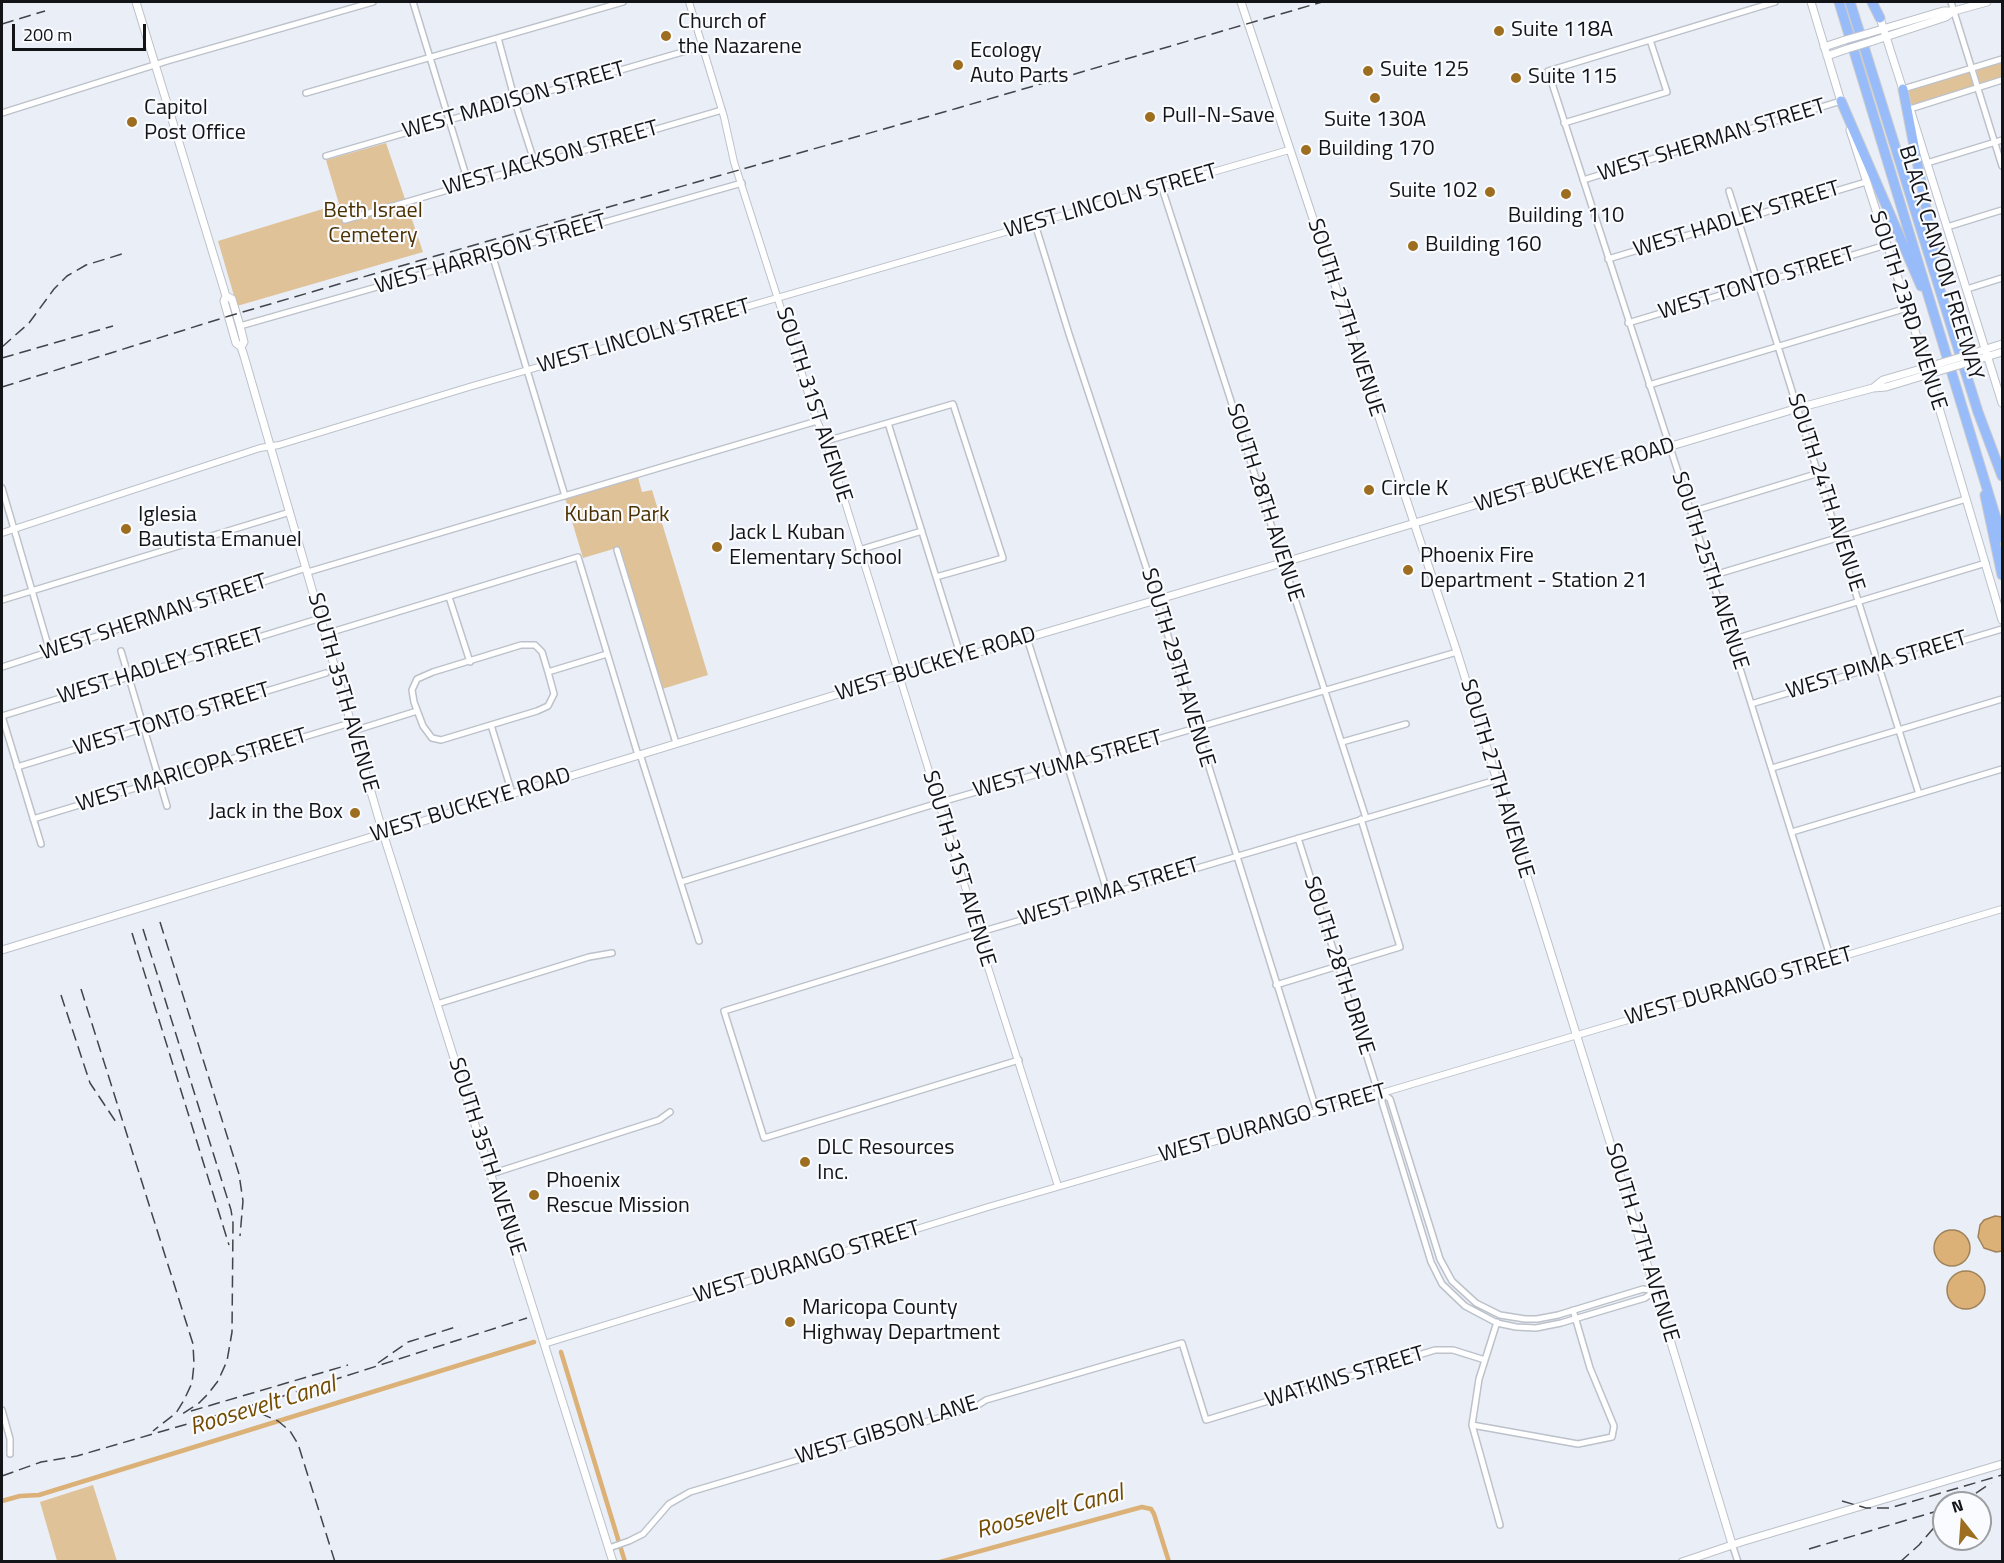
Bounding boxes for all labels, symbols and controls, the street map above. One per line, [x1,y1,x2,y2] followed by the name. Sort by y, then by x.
[678,10,802,62] place label: Church of the Nazarene
[15,12,148,50] scale bar
[1511,18,1613,44] place label: Suite 118A
[23,21,72,48] text: 200 m
[1492,24,1506,38] marker: Suite 118A
[659,29,673,43] marker: Church of the Nazarene
[970,39,1068,90] place label: Ecology Auto Parts
[400,57,628,145] street label: WEST MADISON STREET
[951,58,965,72] marker: Ecology Auto Parts
[1380,58,1469,84] place label: Suite 125
[1361,64,1375,78] marker: Suite 125
[1528,65,1617,91] place label: Suite 115
[1509,71,1523,85] marker: Suite 115
[1368,91,1382,105] marker: Suite 130A
[1595,94,1829,188] street label: WEST SHERMAN STREET
[144,96,246,148] place label: Capitol Post Office
[1162,104,1275,130] place label: Pull-N-Save
[1324,108,1426,134] place label: Suite 130A
[1143,110,1157,124] marker: Pull-N-Save
[125,115,139,129] marker: Capitol Post Office
[440,116,662,202] street label: WEST JACKSON STREET
[1318,137,1435,163] place label: Building 170
[1892,142,1988,384] street label: BLACK CANYON FREEWAY
[1299,143,1313,157] marker: Building 170
[1002,159,1220,245] street label: WEST LINCOLN STREET
[1631,176,1843,264] street label: WEST HADLEY STREET
[1389,179,1478,205] place label: Suite 102
[1483,185,1497,199] marker: Suite 102
[1559,187,1573,201] marker: Building 110
[323,199,423,250] park label: Beth Israel Cemetery
[1508,204,1624,230] place label: Building 110
[1862,208,1952,414] street label: SOUTH 23RD AVENUE
[372,209,610,301] street label: WEST HARRISON STREET
[1301,216,1389,420] street label: SOUTH 27TH AVENUE
[1425,233,1542,259] place label: Building 160
[1406,239,1420,253] marker: Building 160
[1656,242,1858,326] street label: WEST TONTO STREET
[535,294,753,380] street label: WEST LINCOLN STREET
[769,304,857,506] street label: SOUTH 31ST AVENUE
[1781,391,1869,595] street label: SOUTH 24TH AVENUE
[1220,401,1308,605] street label: SOUTH 28TH AVENUE
[1472,433,1678,519] street label: WEST BUCKEYE ROAD
[1665,469,1753,673] street label: SOUTH 25TH AVENUE
[1381,477,1448,503] place label: Circle K
[1362,483,1376,497] marker: Circle K
[138,503,302,554] place label: Iglesia Bautista Emanuel
[564,503,670,529] park label: Kuban Park
[729,521,902,572] place label: Jack L Kuban Elementary School
[119,522,133,536] marker: Iglesia Bautista Emanuel
[710,540,724,554] marker: Jack L Kuban Elementary School
[1420,544,1647,596] place label: Phoenix Fire Department - Station 21
[1401,563,1415,577] marker: Phoenix Fire Department - Station 21
[1134,565,1220,771] street label: SOUTH 29TH AVENUE
[37,569,271,667] street label: WEST SHERMAN STREET
[301,590,383,796] street label: SOUTH 35TH AVENUE
[833,622,1039,708] street label: WEST BUCKEYE ROAD
[55,623,267,711] street label: WEST HADLEY STREET
[1783,626,1971,706] street label: WEST PIMA STREET
[1453,676,1539,882] street label: SOUTH 27TH AVENUE
[71,678,273,762] street label: WEST TONTO STREET
[73,723,311,819] street label: WEST MARICOPA STREET
[970,725,1166,805] street label: WEST YUMA STREET
[368,763,574,849] street label: WEST BUCKEYE ROAD
[916,768,1000,970] street label: SOUTH 31ST AVENUE
[209,800,343,826] place label: Jack in the Box
[348,806,362,820] marker: Jack in the Box
[1015,853,1203,933] street label: WEST PIMA STREET
[1297,874,1379,1058] street label: SOUTH 28TH DRIVE
[1622,942,1856,1032] street label: WEST DURANGO STREET
[442,1055,530,1259] street label: SOUTH 35TH AVENUE
[1156,1079,1390,1169] street label: WEST DURANGO STREET
[817,1136,954,1188] place label: DLC Resources Inc.
[1598,1140,1684,1346] street label: SOUTH 27TH AVENUE
[798,1155,812,1169] marker: DLC Resources Inc.
[546,1169,690,1220] place label: Phoenix Rescue Mission
[527,1188,541,1202] marker: Phoenix Rescue Mission
[691,1216,923,1310] street label: WEST DURANGO STREET
[802,1296,1000,1348] place label: Maricopa County Highway Department
[783,1315,797,1329] marker: Maricopa County Highway Department
[1262,1341,1428,1415] street label: WATKINS STREET
[187,1371,339,1443] water label: Roosevelt Canal
[793,1391,981,1471] street label: WEST GIBSON LANE
[973,1480,1127,1546] water label: Roosevelt Canal
[1932,1491,1992,1551] north arrow
[1949,1493,1966,1519] text: N

